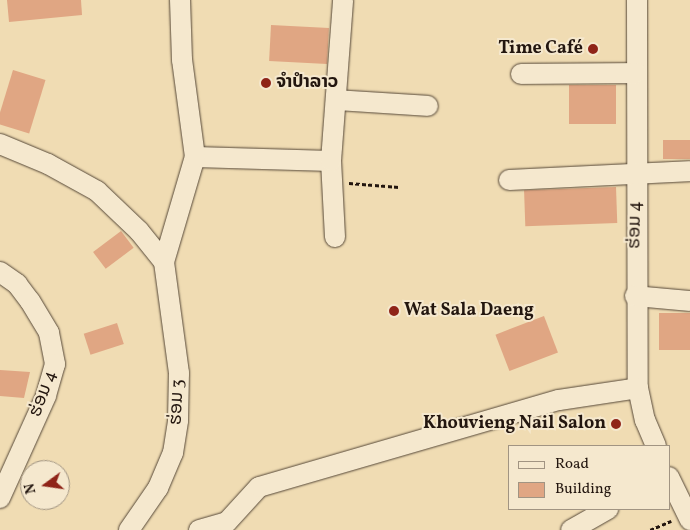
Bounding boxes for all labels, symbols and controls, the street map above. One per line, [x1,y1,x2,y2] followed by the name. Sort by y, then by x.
[498,38,583,60] place label: Time Café
[587,43,599,55] marker: Time Café
[276,72,338,94] place label: ຈຳປຳລາວ
[260,77,272,89] marker: ຈຳປຳລາວ
[625,201,647,249] street label: ຮ່ອມ 4
[404,300,534,322] place label: Wat Sala Daeng
[388,305,400,317] marker: Wat Sala Daeng
[26,368,62,420] street label: ຮ່ອມ 4
[166,378,190,426] street label: ຮ່ອມ 3
[423,413,606,435] place label: Khouvieng Nail Salon
[610,418,622,430] marker: Khouvieng Nail Salon
[508,445,670,510] legend
[555,454,589,475] text: Road
[20,460,70,510] north arrow
[555,479,611,500] text: Building
[20,481,41,496] text: N

